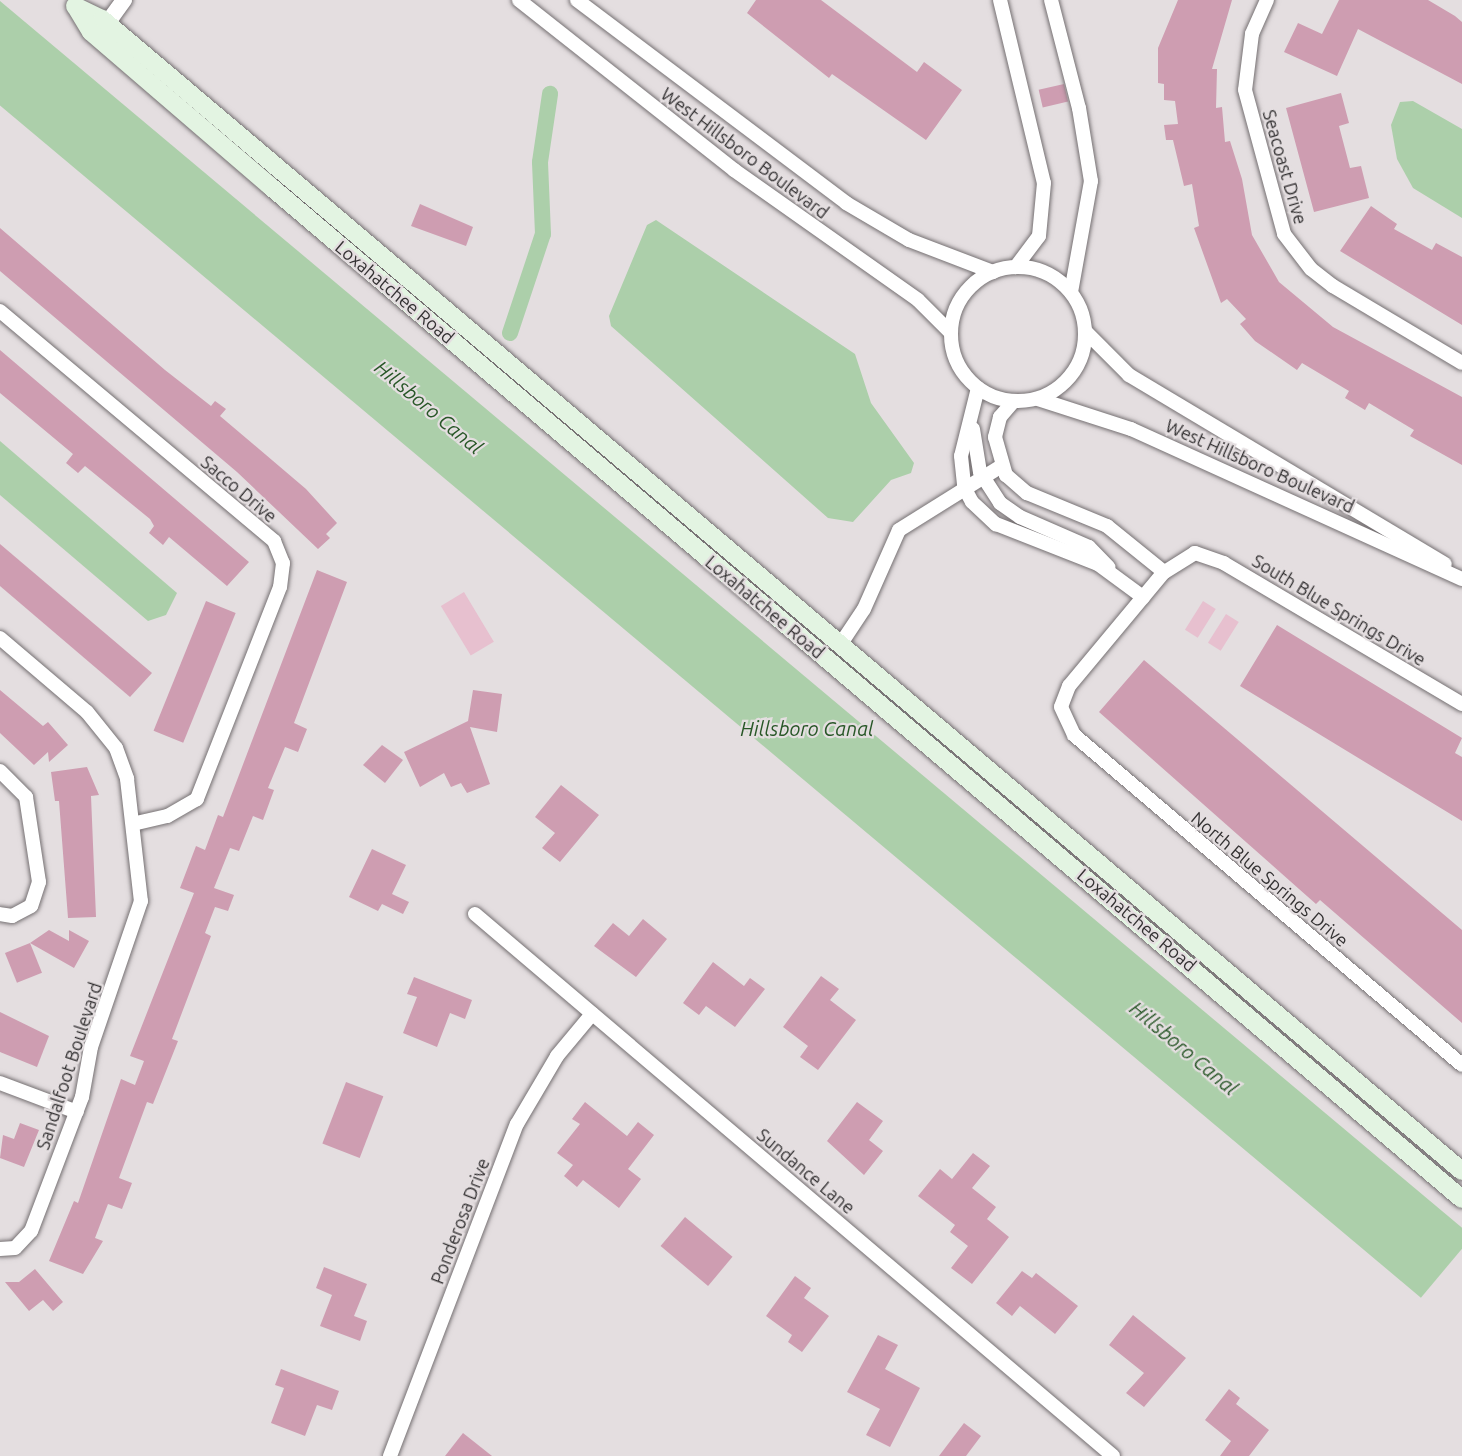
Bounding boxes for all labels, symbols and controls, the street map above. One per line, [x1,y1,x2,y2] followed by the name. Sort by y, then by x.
[657,83,833,223] street label: West Hillsboro Boulevard
[1258,107,1312,227] street label: Seacoast Drive
[331,236,459,348] street label: Loxahatchee Road
[370,355,488,459] water label: Hillsboro Canal
[1162,415,1358,517] street label: West Hillsboro Boulevard
[197,451,281,527] street label: Sacco Drive
[1248,550,1430,670] street label: South Blue Springs Drive
[701,551,829,663] street label: Loxahatchee Road
[740,716,874,740] water label: Hillsboro Canal
[1187,807,1353,951] street label: North Blue Springs Drive
[1073,864,1201,976] street label: Loxahatchee Road
[32,980,106,1152] street label: Sandalfoot Boulevard
[1125,996,1243,1100] water label: Hillsboro Canal
[753,1124,859,1218] street label: Sundance Lane
[426,1155,494,1287] street label: Ponderosa Drive

